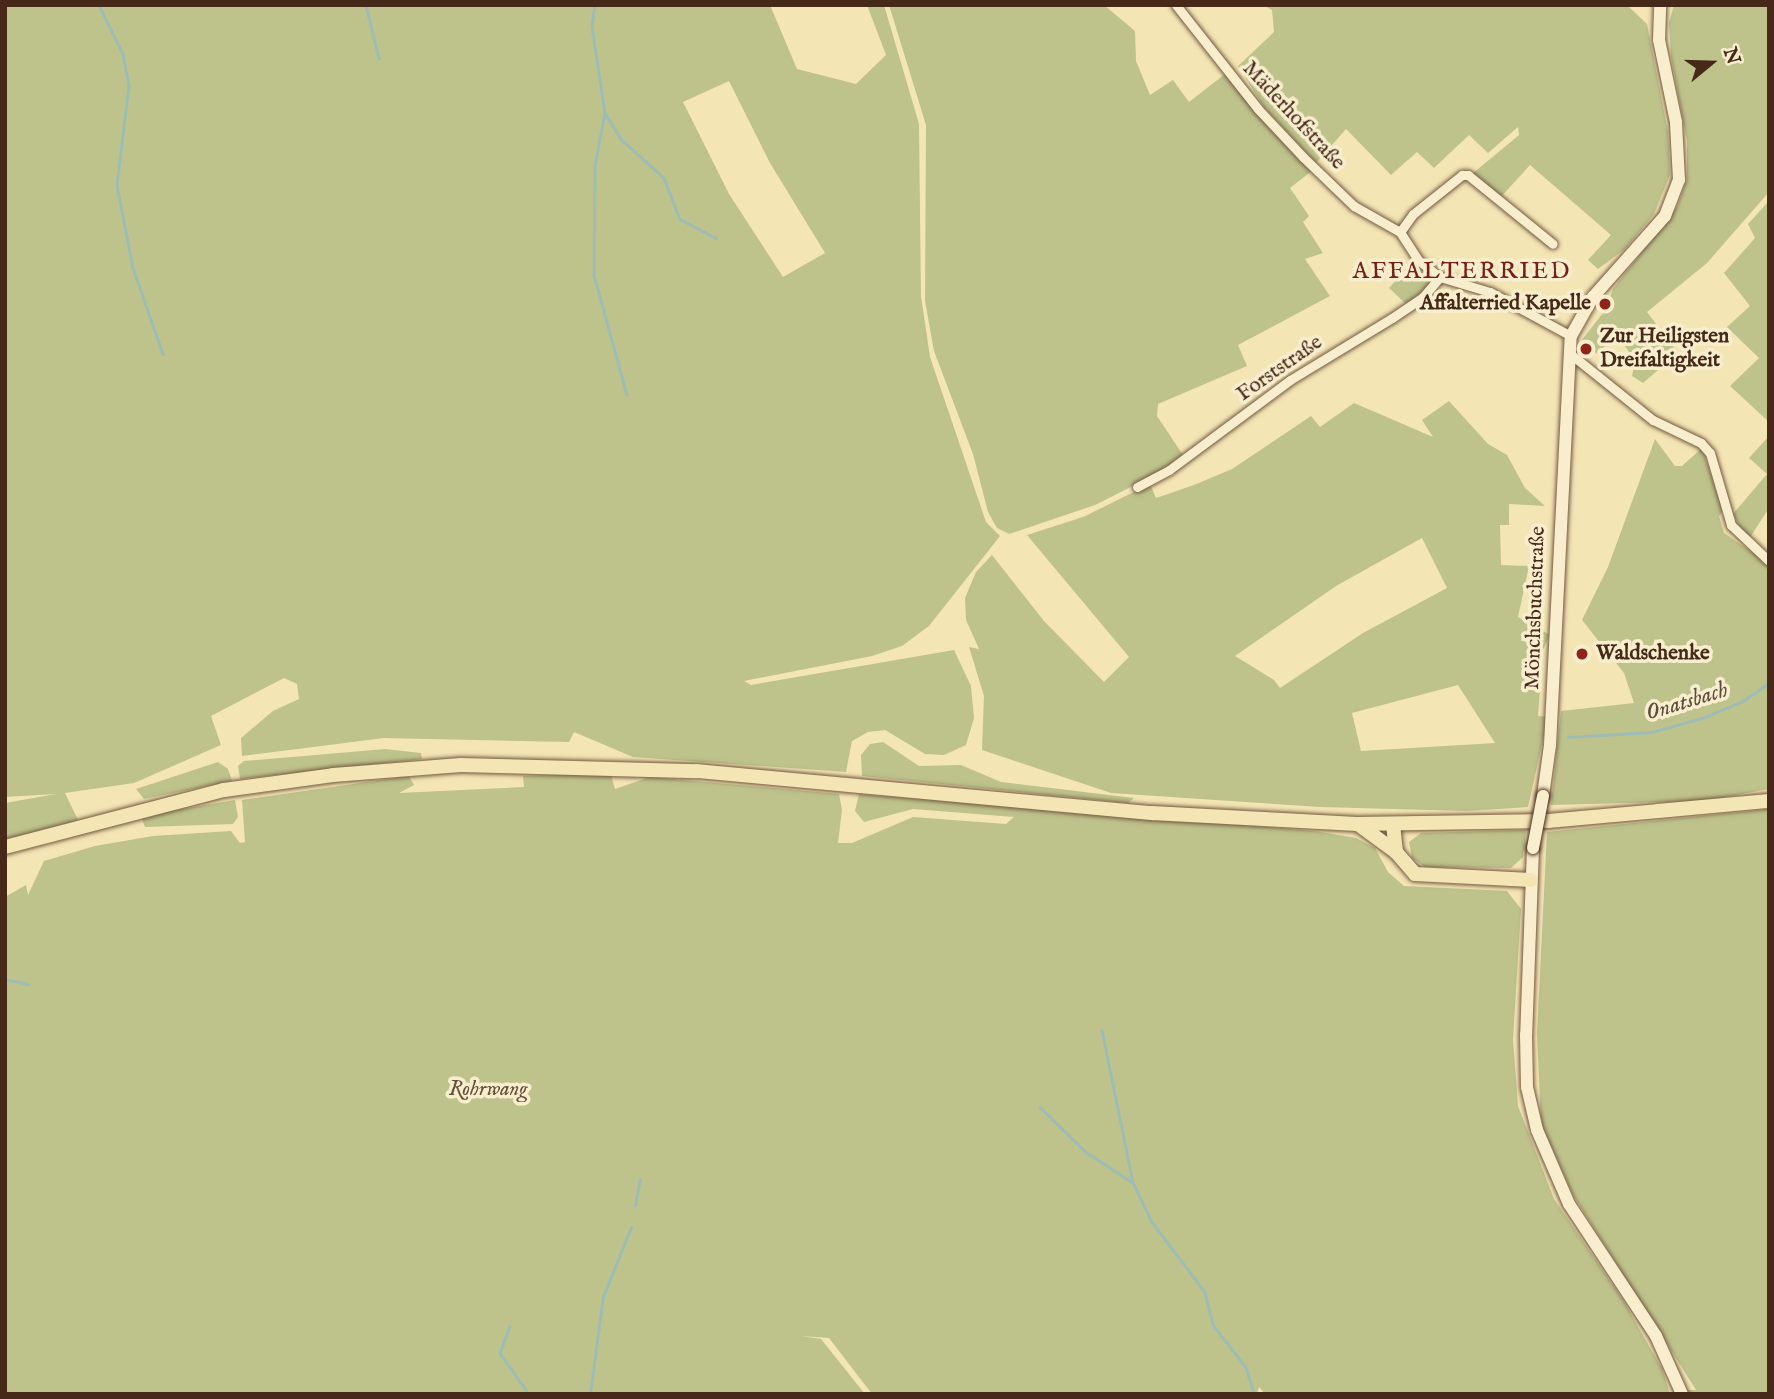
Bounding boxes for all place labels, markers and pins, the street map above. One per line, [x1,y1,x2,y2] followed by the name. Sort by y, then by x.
[1420,291,1591,317] place label: Affalterried Kapelle
[1597,296,1613,312] marker: Affalterried Kapelle
[1600,324,1729,374] place label: Zur Heiligsten Dreifaltigkeit
[1578,341,1594,357] marker: Zur Heiligsten Dreifaltigkeit
[1596,641,1710,667] place label: Waldschenke
[1574,646,1590,662] marker: Waldschenke

